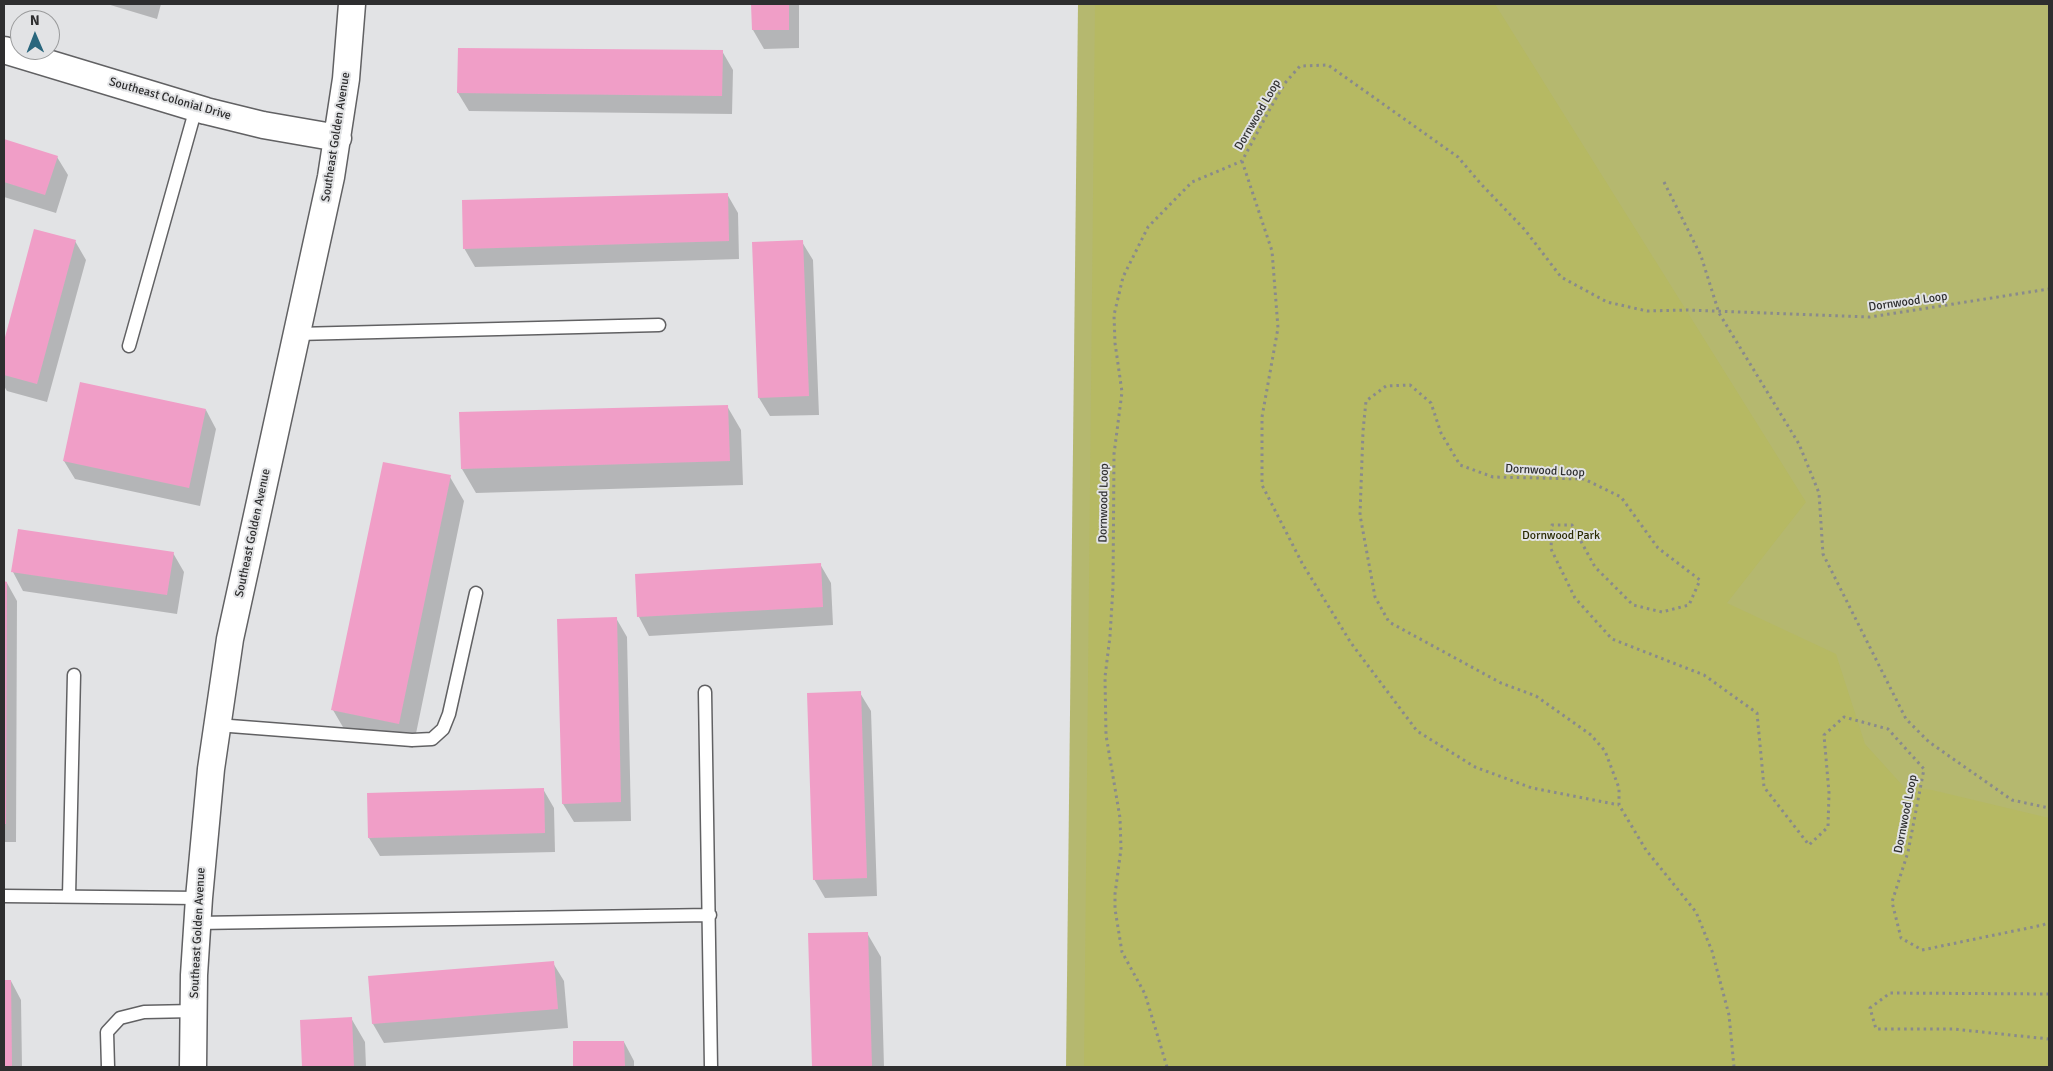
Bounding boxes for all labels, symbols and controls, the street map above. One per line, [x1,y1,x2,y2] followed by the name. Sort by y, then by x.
[10,10,60,60] north arrow
[30,12,40,29] text: N
[319,71,353,203] street label: Southeast Golden Avenue
[107,75,233,123] street label: Southeast Colonial Drive
[1232,77,1284,153] street label: Dornwood Loop
[1868,289,1948,315] street label: Dornwood Loop
[1505,462,1585,480] street label: Dornwood Loop
[1096,463,1112,543] street label: Dornwood Loop
[232,467,274,599] street label: Southeast Golden Avenue
[1522,529,1600,543] park label: Dornwood Park
[1891,774,1921,854] street label: Dornwood Loop
[187,867,209,999] street label: Southeast Golden Avenue

